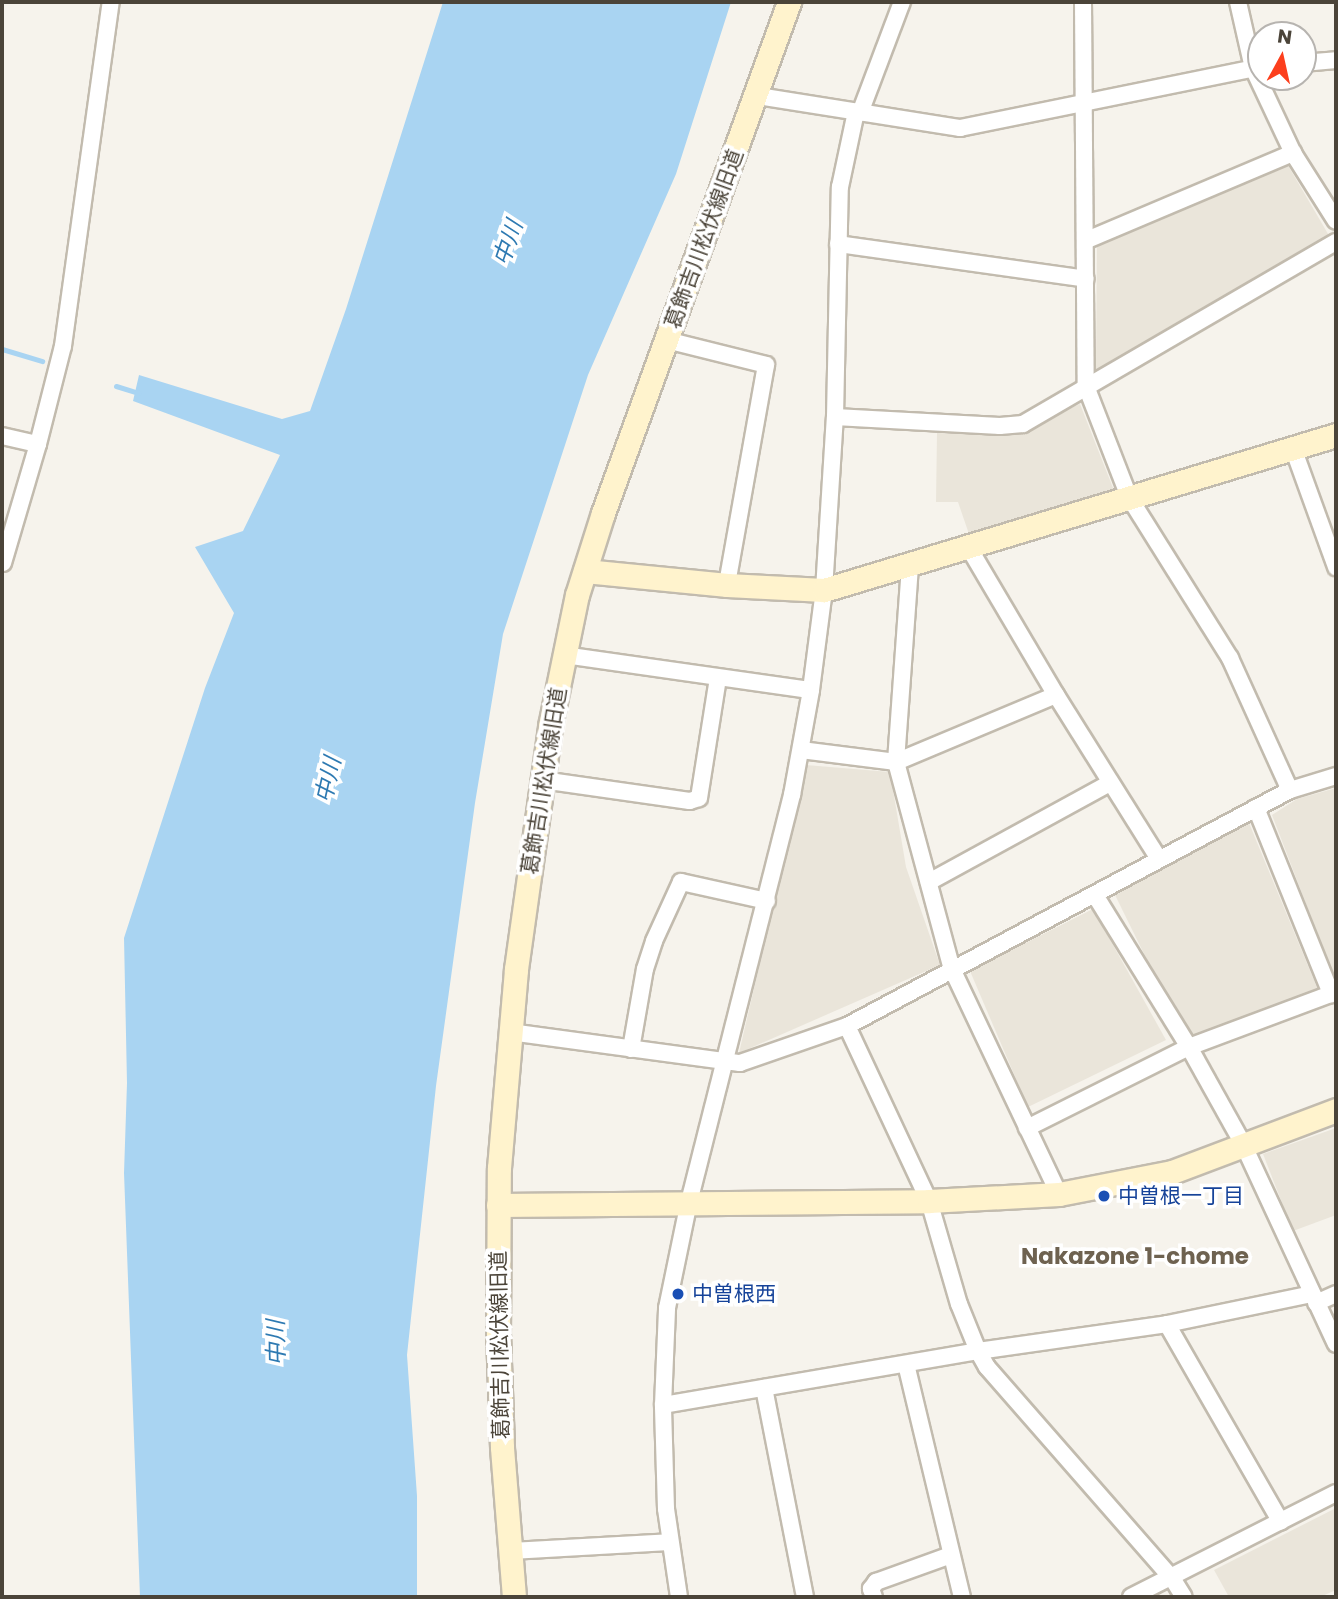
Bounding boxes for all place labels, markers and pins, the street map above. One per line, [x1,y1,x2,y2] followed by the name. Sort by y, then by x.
[1118,1183,1244,1209] place label: 中曽根一丁目
[1096,1188,1112,1204] marker: 中曽根一丁目
[692,1281,776,1307] place label: 中曽根西
[670,1286,686,1302] marker: 中曽根西

